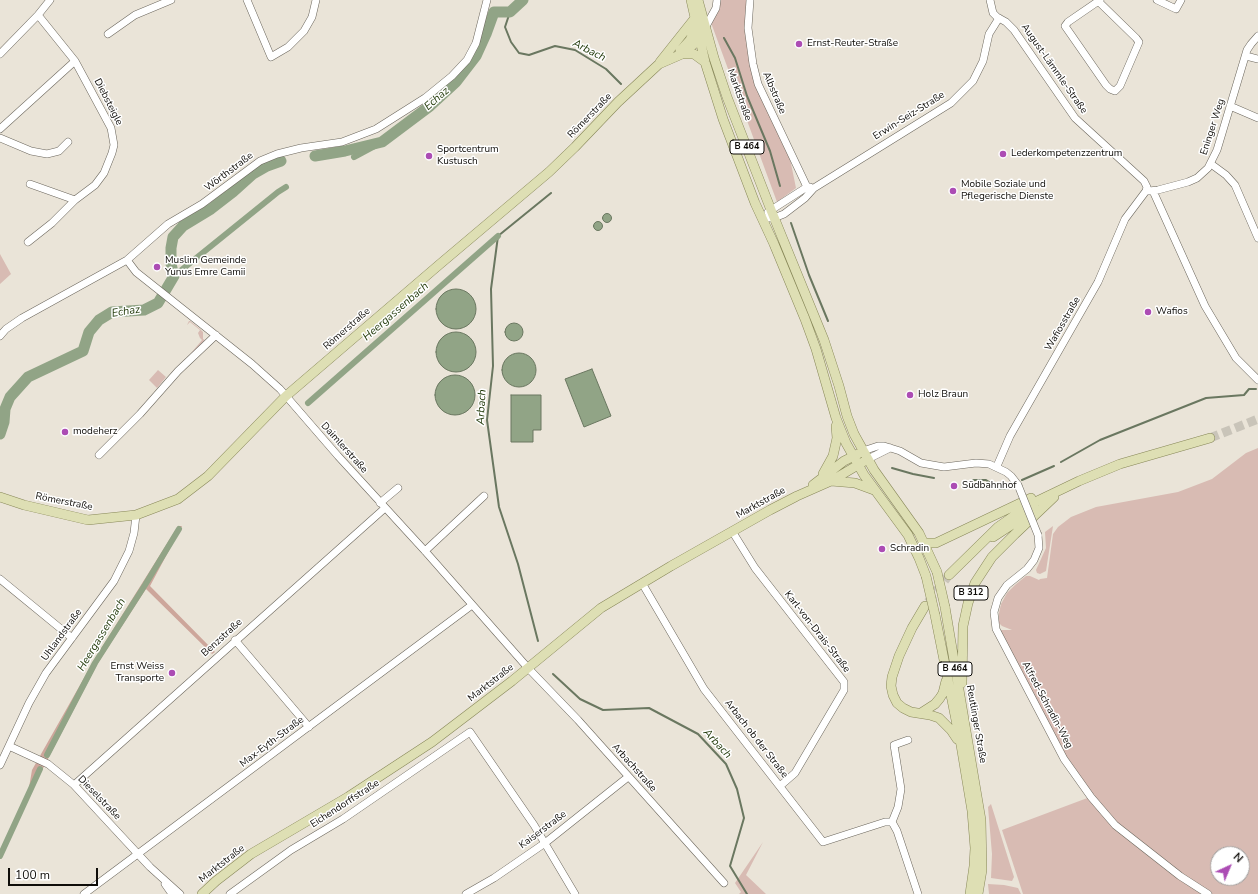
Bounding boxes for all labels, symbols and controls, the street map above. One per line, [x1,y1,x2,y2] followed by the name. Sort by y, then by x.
[1018,22,1090,116] street label: August-Lämmle-Straße
[570,37,608,65] water label: Arbach
[807,38,898,50] place label: Ernst-Reuter-Straße
[794,39,804,49] marker: Ernst-Reuter-Straße
[724,67,754,123] street label: Marktstraße
[760,70,788,116] street label: Albstraße
[91,77,125,127] street label: Diebsteigle
[422,85,452,113] water label: Echaz
[871,89,947,143] street label: Erwin-Seiz-Straße
[566,91,614,141] street label: Römerstraße
[1198,97,1228,157] street label: Eninger Weg
[730,140,764,154] road number: B 464
[437,144,499,168] place label: Sportcentrum Kustusch
[1011,148,1122,160] place label: Lederkompetenzzentrum
[998,149,1008,159] marker: Lederkompetenzzentrum
[202,150,256,194] street label: Wörthstraße
[424,151,434,161] marker: Sportcentrum Kustusch
[961,179,1053,202] place label: Mobile Soziale und Pflegerische Dienste
[948,186,958,196] marker: Mobile Soziale und Pflegerische Dienste
[165,255,246,278] place label: Muslim Gemeinde Yunus Emre Camii
[152,262,162,272] marker: Muslim Gemeinde Yunus Emre Camii
[361,280,431,344] water label: Heergassenbach
[1043,295,1083,353] street label: Wafiosstraße
[111,303,141,321] water label: Echaz
[321,305,373,353] street label: Römerstraße
[1156,306,1188,318] place label: Wafios
[1143,307,1153,317] marker: Wafios
[474,389,490,425] water label: Arbach
[918,389,968,401] place label: Holz Braun
[905,390,915,400] marker: Holz Braun
[318,420,370,476] street label: Daimlerstraße
[73,426,117,438] place label: modeherz
[60,427,70,437] marker: modeherz
[962,480,1017,492] place label: Südbahnhof
[949,481,959,491] marker: Südbahnhof
[734,485,788,521] street label: Marktstraße
[34,491,94,513] street label: Römerstraße
[890,543,929,555] place label: Schradin
[877,544,887,554] marker: Schradin
[954,586,988,600] road number: B 312
[781,589,853,675] street label: Karl-von-Drais-Straße
[75,596,129,674] water label: Heergassenbach
[39,607,85,663] street label: Uhlandstraße
[199,617,245,659] street label: Benzstraße
[1019,659,1075,751] street label: Alfred-Schradin-Weg
[110,661,164,684] place label: Ernst Weiss Transporte
[466,662,516,704] street label: Marktstraße
[938,662,972,676] road number: B 464
[167,668,177,678] marker: Ernst Weiss Transporte
[963,684,989,764] street label: Reutlinger Straße
[722,697,790,781] street label: Arbach ob der Straße
[238,714,306,770] street label: Max-Eyth-Straße
[700,727,734,761] water label: Arbach
[609,741,659,795] street label: Arbachstraße
[75,773,123,823] street label: Dieselstraße
[308,777,382,831] street label: Eichendorffstraße
[517,808,569,852] street label: Kaiserstraße
[197,843,247,885] street label: Marktstraße
[1210,846,1250,886] north arrow
[1230,849,1246,866] text: N
[10,860,100,886] scale bar
[15,867,50,883] text: 100 m

